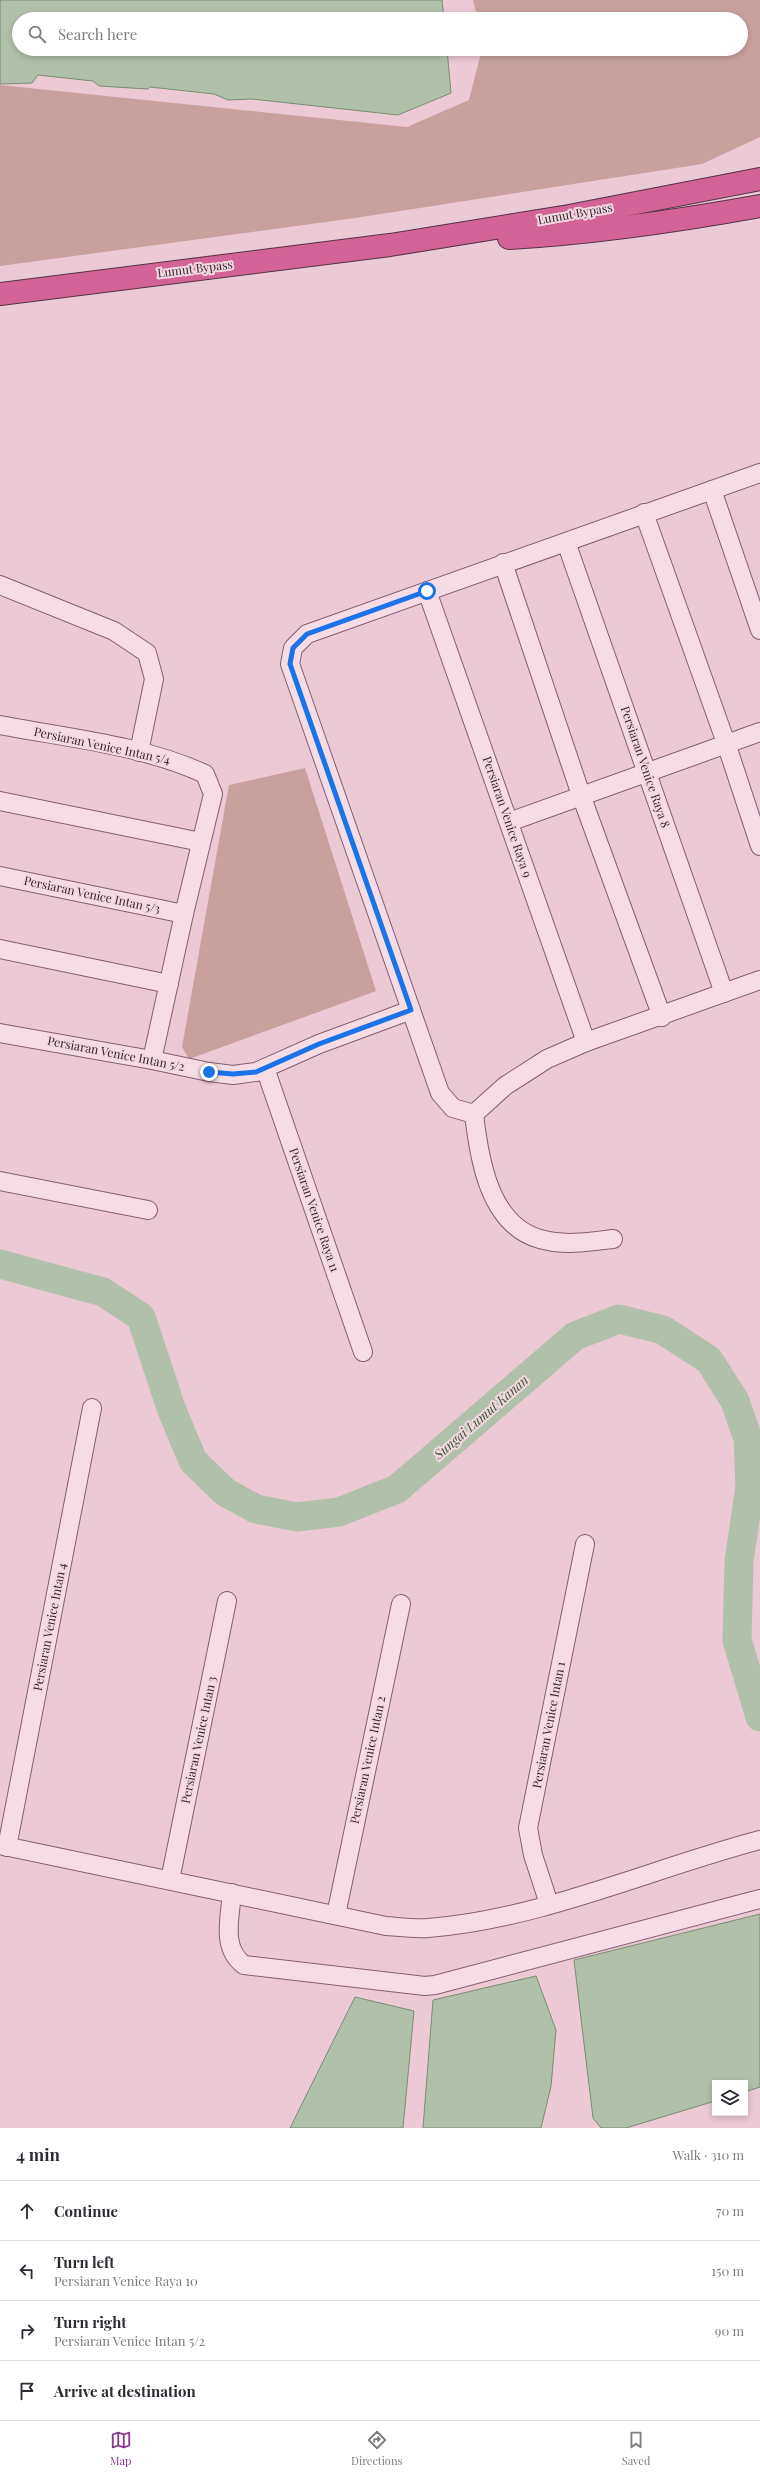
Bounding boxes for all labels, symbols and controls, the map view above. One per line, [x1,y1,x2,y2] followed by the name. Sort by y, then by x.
[12,12,748,56] search box
[26,23,48,45] icon: search
[58,24,137,44] text: Search here
[536,199,614,227] street label: Lumut Bypass
[156,255,233,281] street label: Lumut Bypass
[418,582,436,600] route start
[618,704,674,830] street label: Persiaran Venice Raya 8
[33,723,172,767] street label: Persiaran Venice Intan 5/4
[480,754,536,879] street label: Persiaran Venice Raya 9
[23,872,162,916] street label: Persiaran Venice Intan 5/3
[46,1032,186,1074] street label: Persiaran Venice Intan 5/2
[200,1063,218,1081] route end
[286,1146,344,1274] street label: Persiaran Venice Raya 11
[429,1371,531,1463] water label: Sungai Lumut Kanan
[29,1561,69,1692] street label: Persiaran Venice Intan 4
[528,1660,568,1790] street label: Persiaran Venice Intan 1
[177,1675,219,1805] street label: Persiaran Venice Intan 3
[346,1694,388,1825] street label: Persiaran Venice Intan 2
[712,2080,748,2116] map controls
[712,2080,748,2116] button: layers
[16,2143,60,2165] text: 4 min
[673,2146,744,2163] text: Walk · 310 m
[16,2200,38,2222] icon: ahead
[54,2201,118,2221] text: Continue
[716,2202,744,2219] text: 70 m
[54,2252,115,2272] text: Turn left
[16,2260,38,2282] icon: left
[711,2262,744,2279] text: 150 m
[54,2272,198,2289] text: Persiaran Venice Raya 10
[54,2312,127,2332] text: Turn right
[16,2320,38,2342] icon: right
[715,2322,744,2339] text: 90 m
[54,2332,205,2349] text: Persiaran Venice Intan 5/2
[16,2380,38,2402] icon: arrive
[54,2381,196,2401] text: Arrive at destination
[110,2429,132,2468] tab: Map
[351,2429,402,2468] tab: Directions
[622,2429,650,2468] tab: Saved

